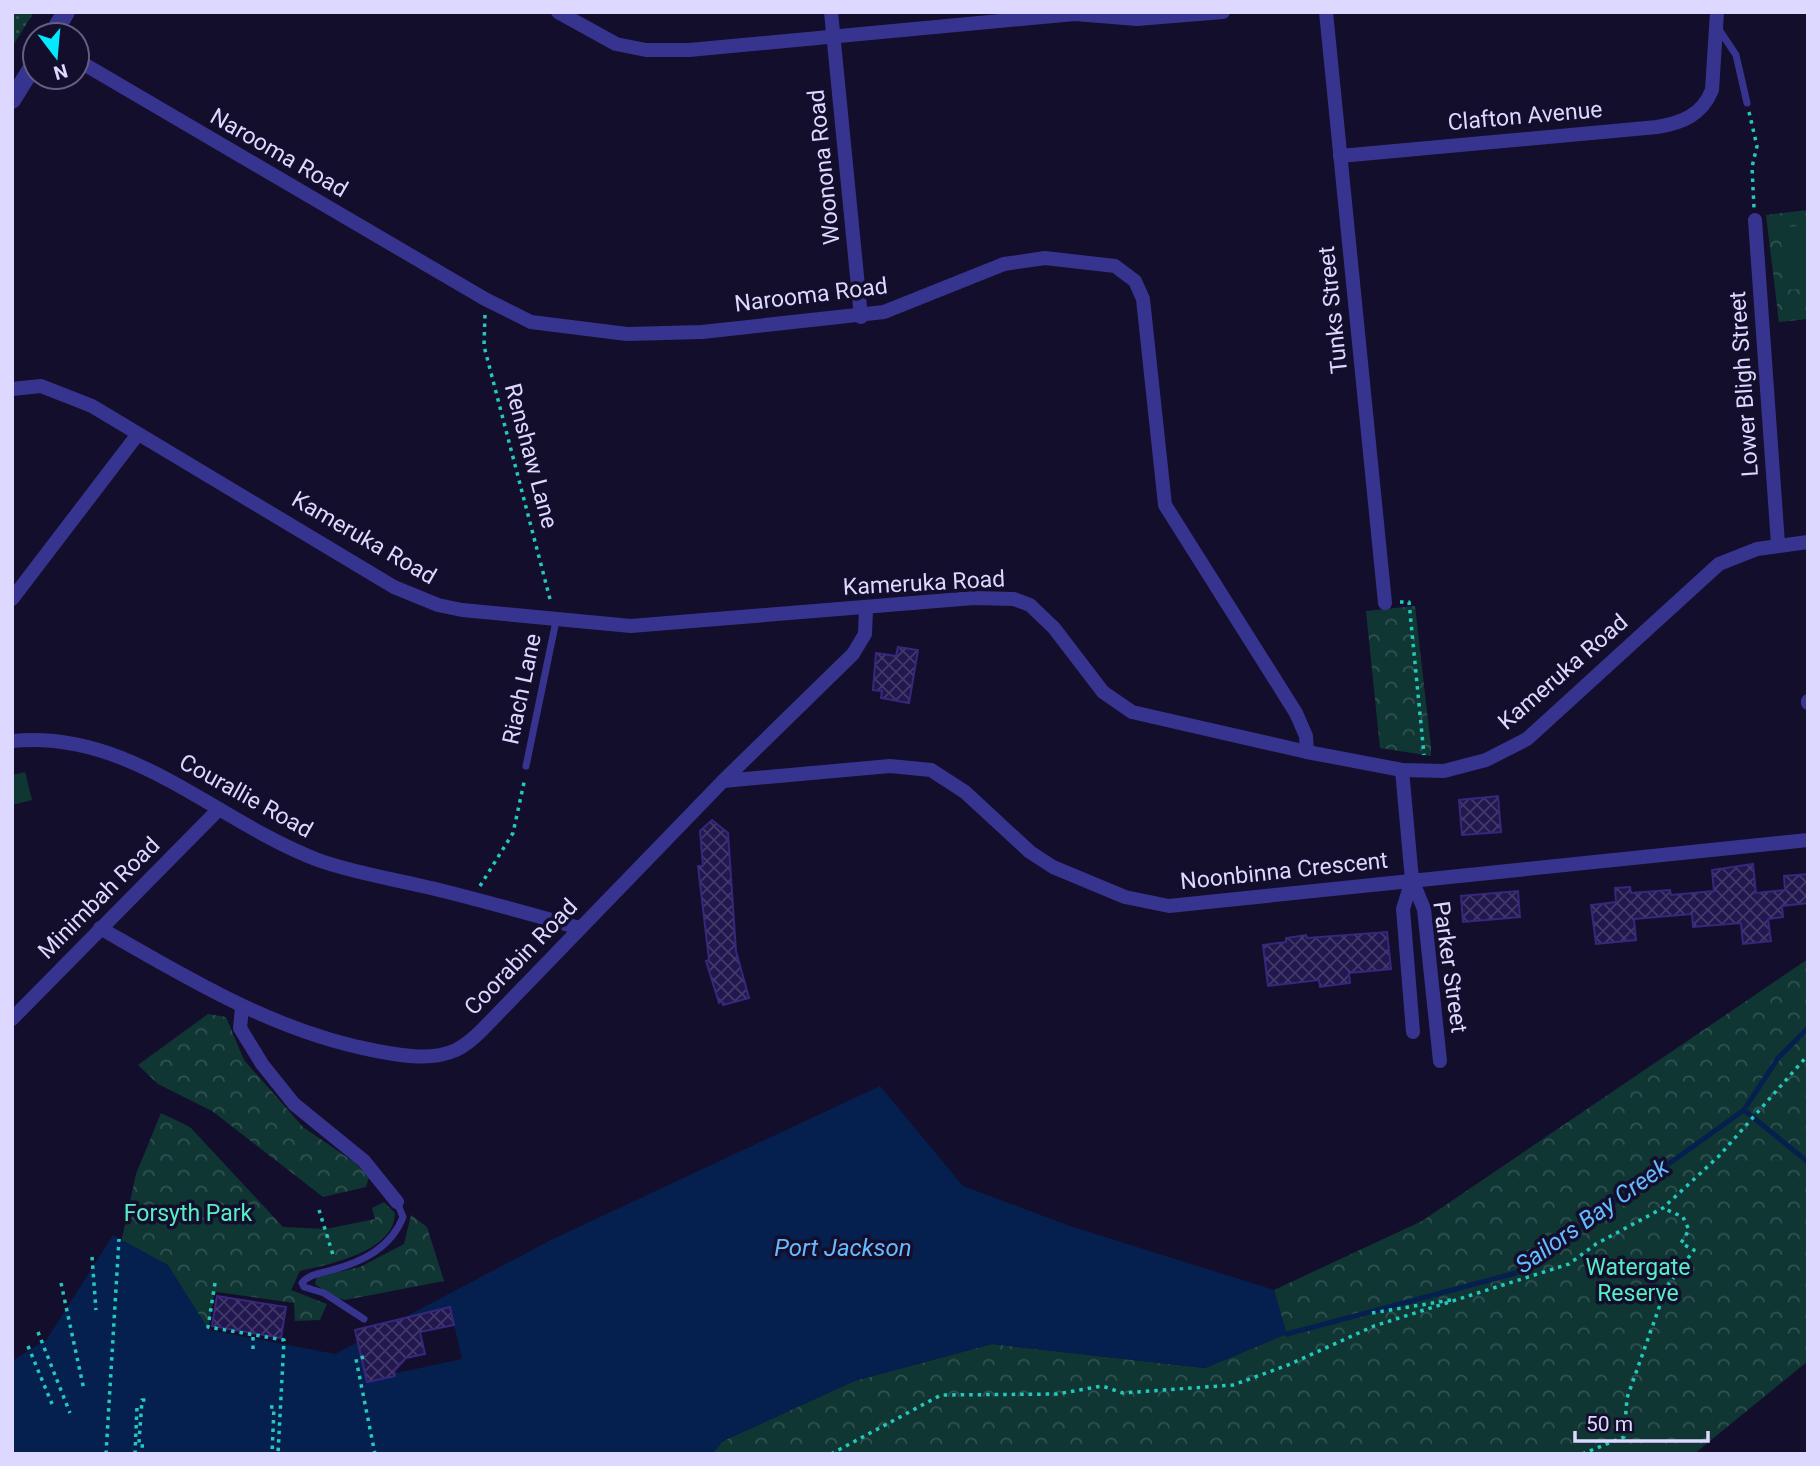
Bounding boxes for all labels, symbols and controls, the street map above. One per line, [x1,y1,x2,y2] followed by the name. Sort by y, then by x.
[21,21,91,91] north arrow
[51,59,70,85] text: N
[802,88,846,246] street label: Woonona Road
[1447,96,1603,136] street label: Clafton Avenue
[206,103,352,203] street label: Narooma Road
[1313,245,1353,375] street label: Tunks Street
[733,272,889,318] street label: Narooma Road
[1724,290,1764,478] street label: Lower Bligh Street
[499,381,563,531] street label: Renshaw Lane
[287,486,441,590] street label: Kameruka Road
[842,565,1006,601] street label: Kameruka Road
[1493,609,1633,735] street label: Kameruka Road
[497,631,547,747] street label: Riach Lane
[175,748,317,844] street label: Courallie Road
[33,832,165,964] street label: Minimbah Road
[1179,847,1389,895] street label: Noonbinna Crescent
[459,893,583,1021] street label: Coorabin Road
[1427,900,1473,1034] street label: Parker Street
[1510,1152,1675,1279] water label: Sailors Bay Creek
[124,1200,253,1227] park label: Forsyth Park
[774,1234,912,1262] water label: Port Jackson
[1586,1254,1691,1307] park label: Watergate Reserve
[1575,1400,1708,1444] scale bar
[1586,1412,1633,1436] text: 50 m

